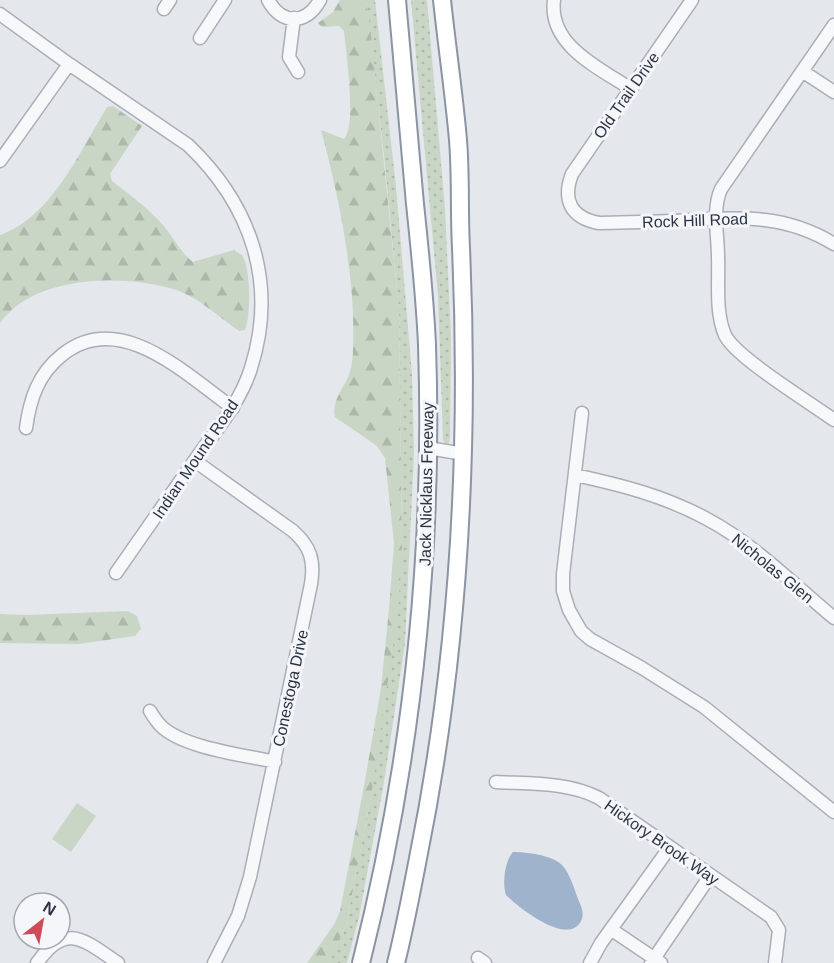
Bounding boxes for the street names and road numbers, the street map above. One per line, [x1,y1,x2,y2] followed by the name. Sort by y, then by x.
[590,49,662,142] street label: Old Trail Drive
[642,210,748,231] street label: Rock Hill Road
[149,397,242,522] street label: Indian Mound Road
[417,402,436,566] street label: Jack Nicklaus Freeway
[729,530,817,606] street label: Nicholas Glen
[270,628,311,748] street label: Conestoga Drive
[601,797,722,888] street label: Hickory Brook Way

